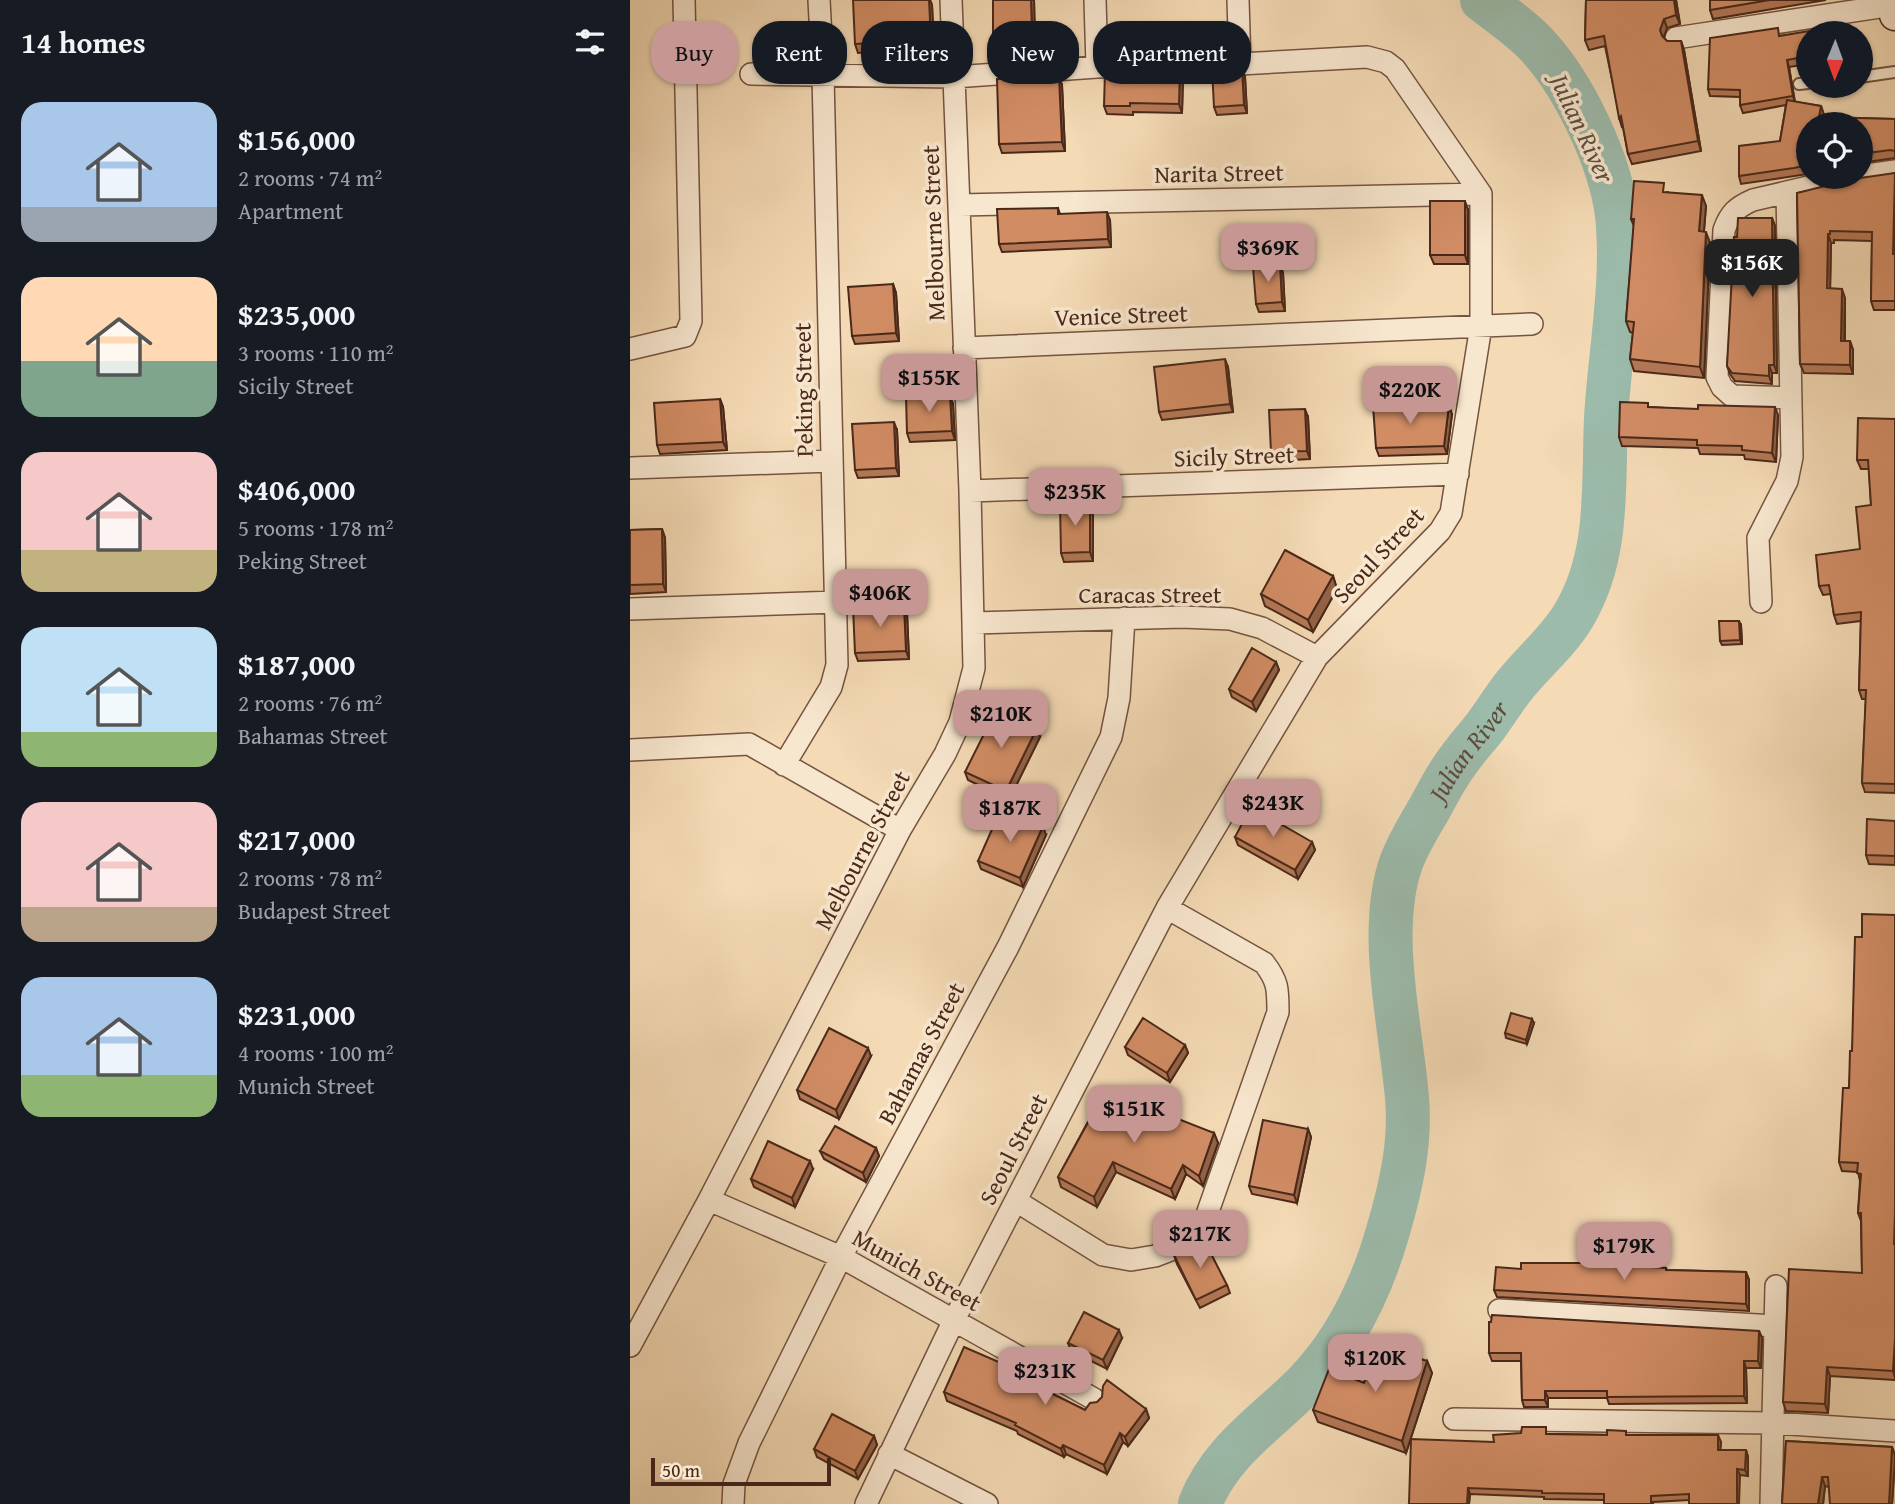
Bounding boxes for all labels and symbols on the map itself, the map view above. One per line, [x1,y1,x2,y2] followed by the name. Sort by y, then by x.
[1796,21,1872,98] north arrow
[1539,63,1626,190] water label: Julian River
[912,144,954,322] street label: Melbourne Street
[1154,154,1285,192] street label: Narita Street
[1219,224,1317,284] pin: $369K
[1703,240,1801,299] pin: $156K
[1054,295,1189,335] street label: Venice Street
[784,322,822,458] street label: Peking Street
[880,354,978,414] pin: $155K
[1361,366,1459,426] pin: $220K
[1173,436,1295,476] street label: Sicily Street
[1026,468,1124,528] pin: $235K
[1324,498,1432,611] street label: Seoul Street
[831,570,929,629] pin: $406K
[1079,577,1222,612] street label: Caracas Street
[952,690,1050,750] pin: $210K
[1416,691,1518,811] water label: Julian River
[805,764,919,936] street label: Melbourne Street
[1224,780,1322,839] pin: $243K
[961,784,1059,844] pin: $187K
[869,975,973,1130] street label: Bahamas Street
[1085,1086,1183,1145] pin: $151K
[970,1087,1056,1211] street label: Seoul Street
[1151,1210,1249,1270] pin: $217K
[846,1220,988,1320] street label: Munich Street
[1575,1222,1673,1282] pin: $179K
[1326,1334,1424,1394] pin: $120K
[996,1348,1094,1407] pin: $231K
[651,1455,831,1487] scale bar

